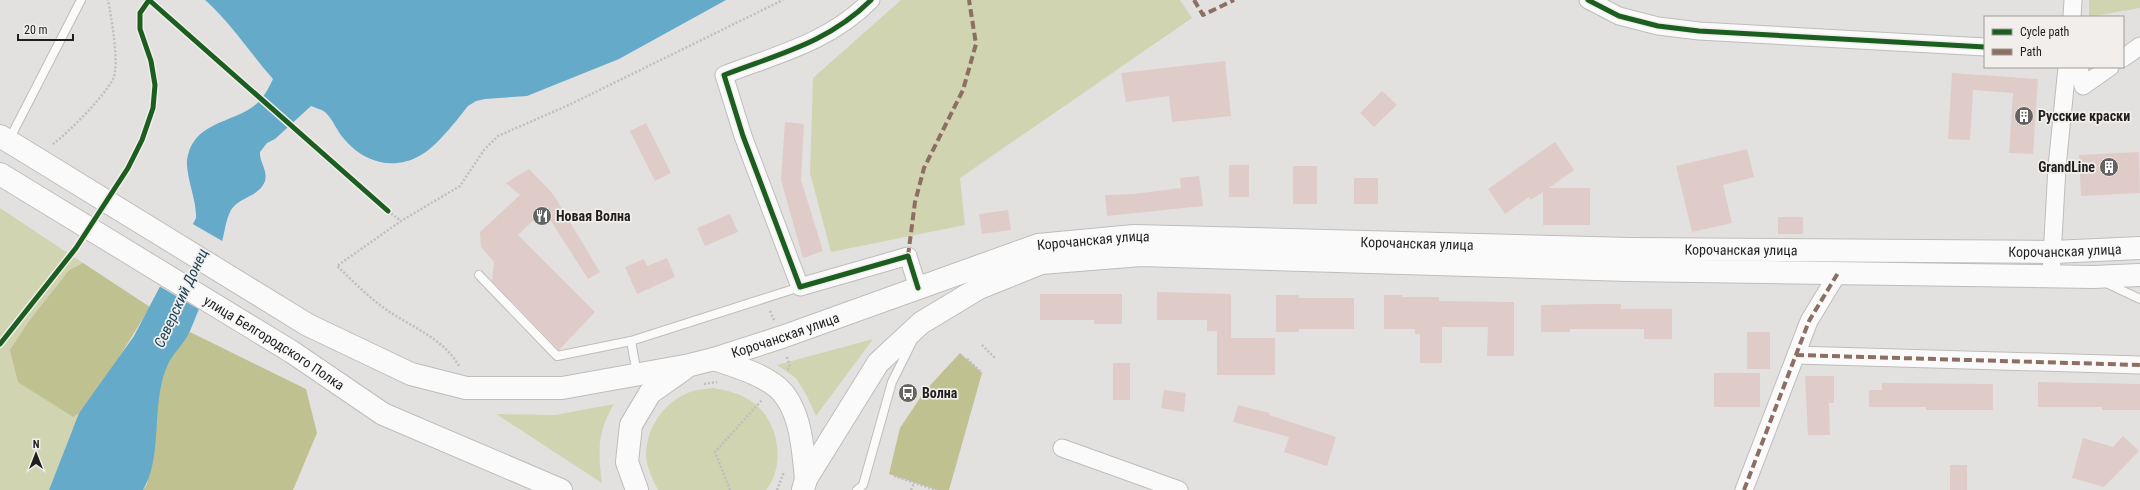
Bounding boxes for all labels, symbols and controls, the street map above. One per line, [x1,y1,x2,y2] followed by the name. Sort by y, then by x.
[18,16,73,42] scale bar
[1984,16,2124,68] legend
[24,23,48,37] text: 20 m
[2020,25,2070,39] text: Cycle path
[2020,45,2042,59] text: Path
[2013,105,2035,127] building icon: Русские краски
[2038,108,2130,124] place label: Русские краски
[2098,156,2120,178] building icon: GrandLine
[2038,159,2095,175] place label: GrandLine
[531,205,553,227] restaurant icon: Новая Волна
[556,208,631,224] place label: Новая Волна
[1036,228,1150,253] street label: Корочанская улица
[1360,234,1474,253] street label: Корочанская улица
[1684,241,1798,258] street label: Корочанская улица
[2008,241,2122,260] street label: Корочанская улица
[150,246,212,350] water label: Северский Донец
[201,292,347,393] street label: улица Белгородского Полка
[729,309,841,361] street label: Корочанская улица
[897,382,919,404] bus stop icon: Волна
[922,385,958,401] place label: Волна
[16,434,56,474] north arrow
[33,438,40,451] text: N

